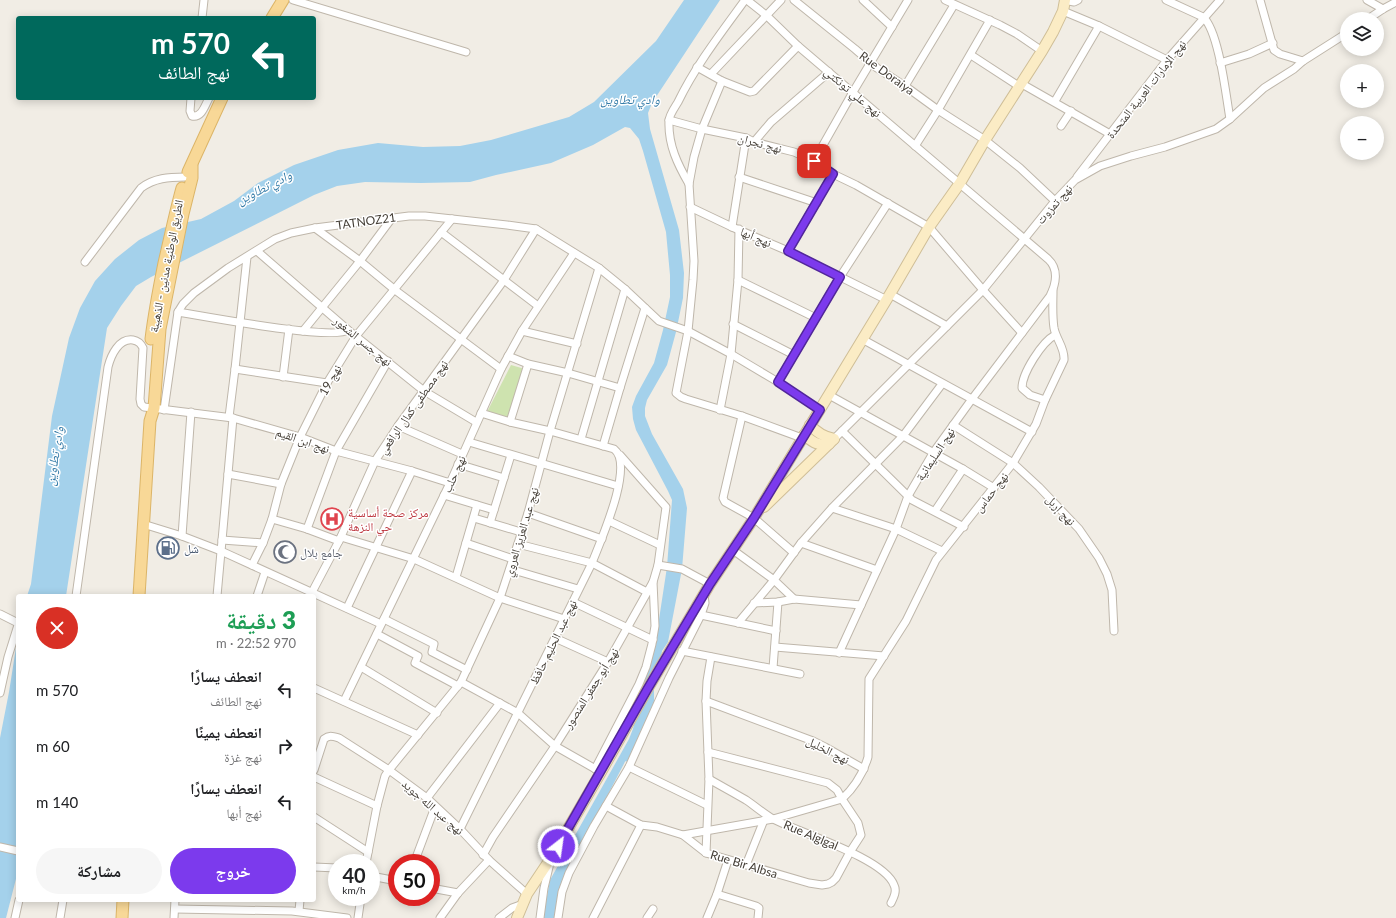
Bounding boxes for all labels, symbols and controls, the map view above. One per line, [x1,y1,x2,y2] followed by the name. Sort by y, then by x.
[1340,12,1384,160] map controls
[1340,12,1384,56] button: layers
[151,26,230,60] text: 570 m
[244,32,296,84] icon: left
[1103,37,1189,141] street label: نهج الإمارات العربية المتحدة
[857,48,917,98] street label: Rue Doraiya
[158,61,230,83] text: نهج الطائف
[819,64,885,123] street label: نهج علي تونكتي
[1340,64,1384,108] button: +
[600,91,660,110] water label: وادي تطاوين
[1340,116,1384,160] button: −
[736,130,784,156] street label: نهج نجران
[797,144,831,178] pin
[803,150,825,172] icon: arrive
[234,166,296,211] water label: وادي تطاوين
[1033,181,1075,227] street label: نهج تمزوت
[146,198,187,334] street label: الطريق الوطنية مدنين - الذهيبة
[335,209,397,233] street label: TATNOZ21
[738,224,774,251] street label: نهج أبها
[330,312,395,369] street label: نهج جسر الشغور
[375,357,454,459] street label: نهج مصطفى كمال الرافعي
[315,362,345,398] street label: نهج 19
[274,424,332,457] street label: نهج ابن القيم
[41,425,70,487] water label: وادي تطاوين
[912,425,958,484] street label: نهج السليمانية
[439,453,469,495] street label: نهج حلب
[971,469,1011,515] street label: نهج حماس
[500,485,545,579] street label: نهج عبد العزيز العروي
[1043,491,1079,529] street label: نهج إربل
[348,505,429,537] place label: مركز صحة أساسية حي النزهة
[319,506,345,532] hospital icon: مركز صحة أساسية حي النزهة
[155,535,181,561] fuel station icon: شل
[272,539,298,565] mosque icon: جامع بلال
[184,541,199,556] place label: شل
[300,545,343,560] place label: جامع بلال
[526,597,581,687] street label: نهج عبد الحليم حافظ
[226,605,296,634] text: 3 دقيقة
[36,607,78,649] button: close
[216,635,296,651] text: 970 m · 22:52
[560,645,622,732] street label: نهج أبو جعفر المنصور
[190,667,262,685] text: انعطف يسارًا
[274,679,296,701] icon: left
[36,681,78,699] text: 570 m
[210,693,262,709] text: نهج الطائف
[195,723,262,741] text: انعطف يمينًا
[804,733,852,767] street label: نهج الخليل
[274,735,296,757] icon: right
[36,737,70,755] text: 60 m
[224,749,262,765] text: نهج غزة
[399,776,467,838] street label: نهج عبد الله جويد
[190,779,262,797] text: انعطف يسارًا
[274,791,296,813] icon: left
[36,793,78,811] text: 140 m
[227,805,262,821] text: نهج أبها
[781,817,841,853] street label: Rue Alglgal
[537,825,579,867] position arrow
[709,847,779,881] street label: Rue Bir Albsa
[36,848,162,894] button: مشاركة
[170,848,296,894] button: خروج
[388,854,440,906] speed limit sign: 50
[342,863,366,887] text: 40
[342,884,366,896] text: km/h

